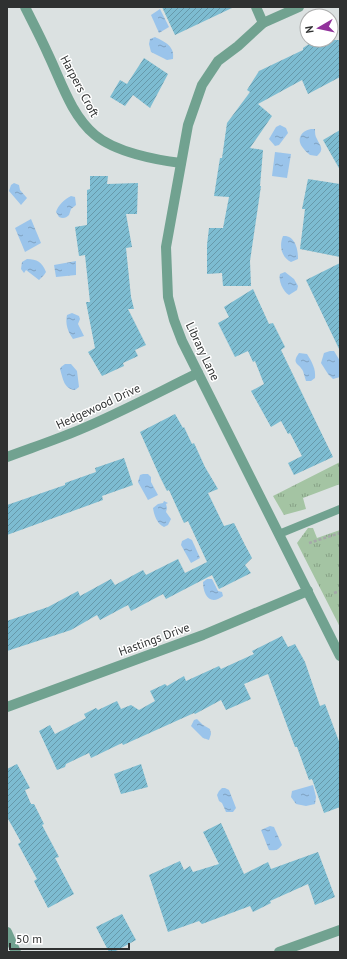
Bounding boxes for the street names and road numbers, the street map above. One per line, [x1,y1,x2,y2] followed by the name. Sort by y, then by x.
[57,53,103,119] street label: Harpers Croft
[183,319,223,383] street label: Library Lane
[54,380,142,432] street label: Hedgewood Drive
[116,619,192,659] street label: Hastings Drive

